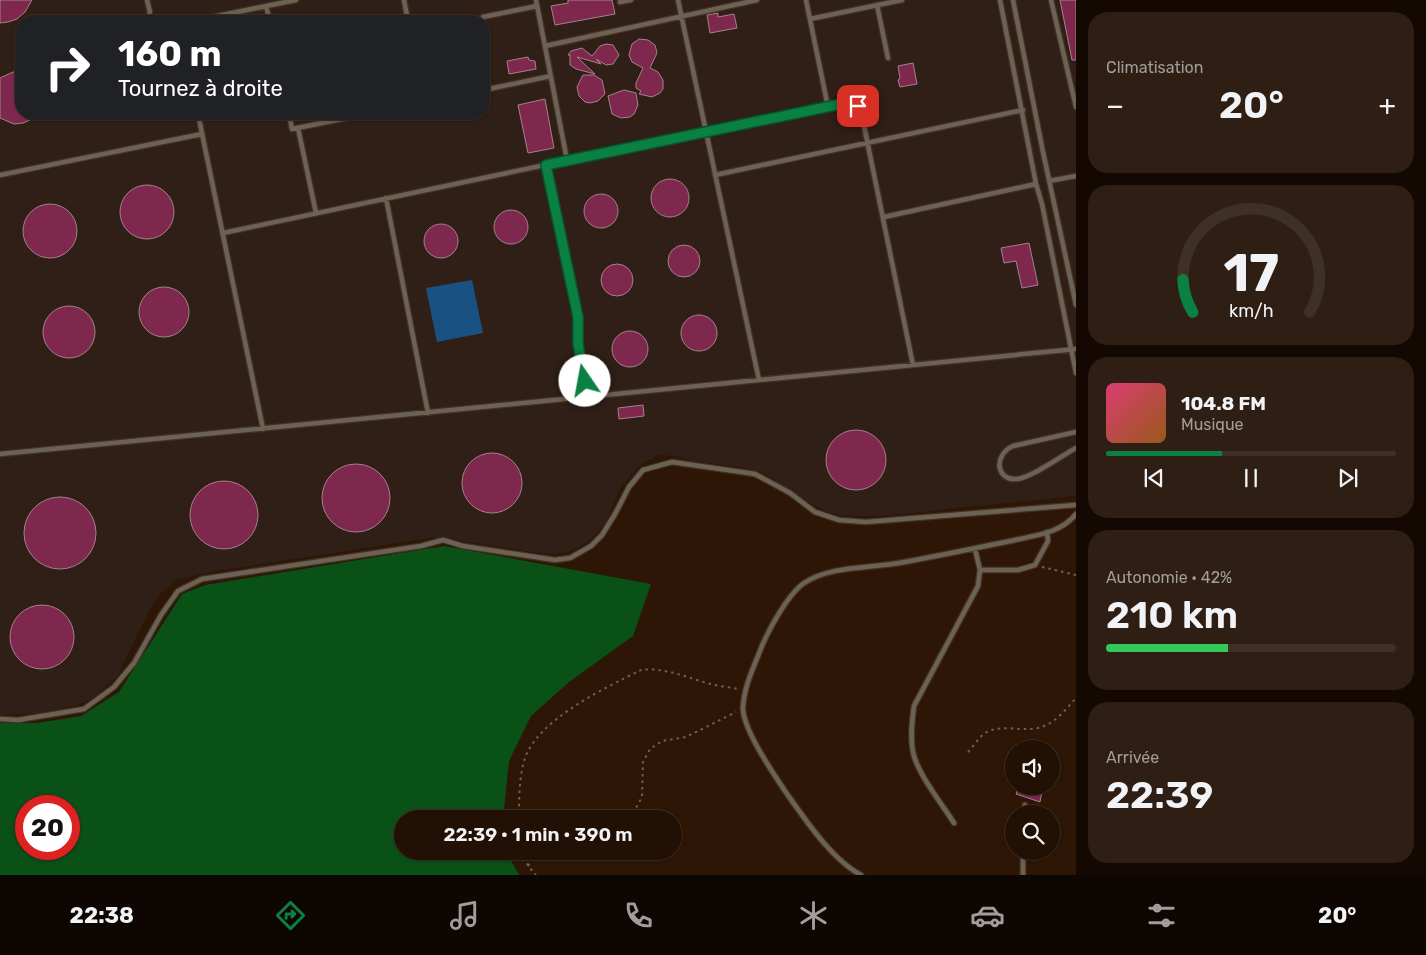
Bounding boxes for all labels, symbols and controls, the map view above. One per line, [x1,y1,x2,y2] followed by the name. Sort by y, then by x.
[118,33,222,75] text: 160 m
[35,35,100,100] icon: right
[1106,58,1203,77] text: Climatisation
[118,75,283,102] text: Tournez à droite
[1219,82,1284,128] text: 20°
[837,85,879,127] pin
[1106,89,1124,122] text: −
[1379,89,1396,122] text: +
[844,92,872,120] icon: arrive
[1223,242,1279,304] text: 17
[1229,300,1273,321] text: km/h
[558,354,610,406] position arrow
[1181,392,1266,415] text: 104.8 FM
[1181,415,1244,434] text: Musique
[1140,464,1168,492] icon: previous
[1237,464,1265,492] icon: pause
[1334,464,1362,492] icon: next
[1106,568,1232,587] text: Autonomie · 42%
[1106,592,1238,638] text: 210 km
[1005,740,1060,860] map controls
[1005,740,1060,795] button: sound
[1106,748,1159,767] text: Arrivée
[1106,772,1213,818] text: 22:39
[15,795,80,860] speed limit sign: 20
[1005,805,1060,860] button: search
[443,823,633,846] text: 22:39 · 1 min · 390 m
[273,898,308,933] icon: directions
[447,898,482,933] icon: music
[621,898,656,933] icon: phone
[796,898,831,933] icon: climate
[970,898,1005,933] icon: car
[1144,898,1179,933] icon: filters
[70,902,134,929] text: 22:38
[1318,902,1356,929] text: 20°

